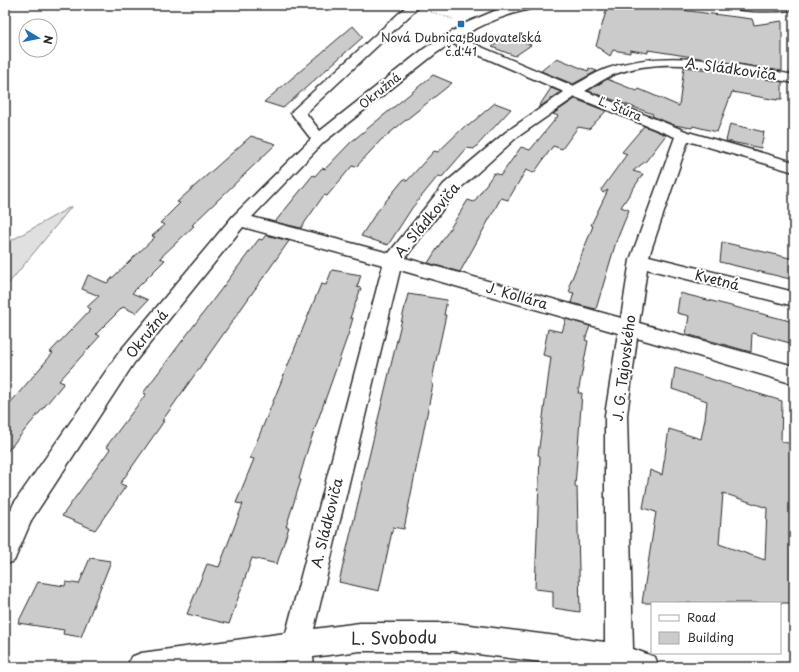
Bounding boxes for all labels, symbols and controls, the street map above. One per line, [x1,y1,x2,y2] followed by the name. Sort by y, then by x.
[18,18,58,58] north arrow
[456,19,466,29] marker: Nová Dubnica,Budovateľská č.d.41
[381,28,542,60] place label: Nová Dubnica,Budovateľská č.d.41
[39,34,57,46] text: N
[684,52,778,85] street label: A. Sládkoviča
[355,68,404,113] street label: Okružná
[596,91,645,125] street label: Ľ. Štúra
[389,178,464,262] street label: A. Sládkoviča
[693,264,742,295] street label: Kvetná
[484,277,551,314] street label: J. Kollára
[121,305,173,362] street label: Okružná
[607,314,640,422] street label: J. G. Tajovského
[305,476,348,570] street label: A. Sládkoviča
[651,602,781,654] legend
[687,608,716,626] text: Road
[351,623,437,651] street label: L. Svobodu
[687,628,734,646] text: Building

